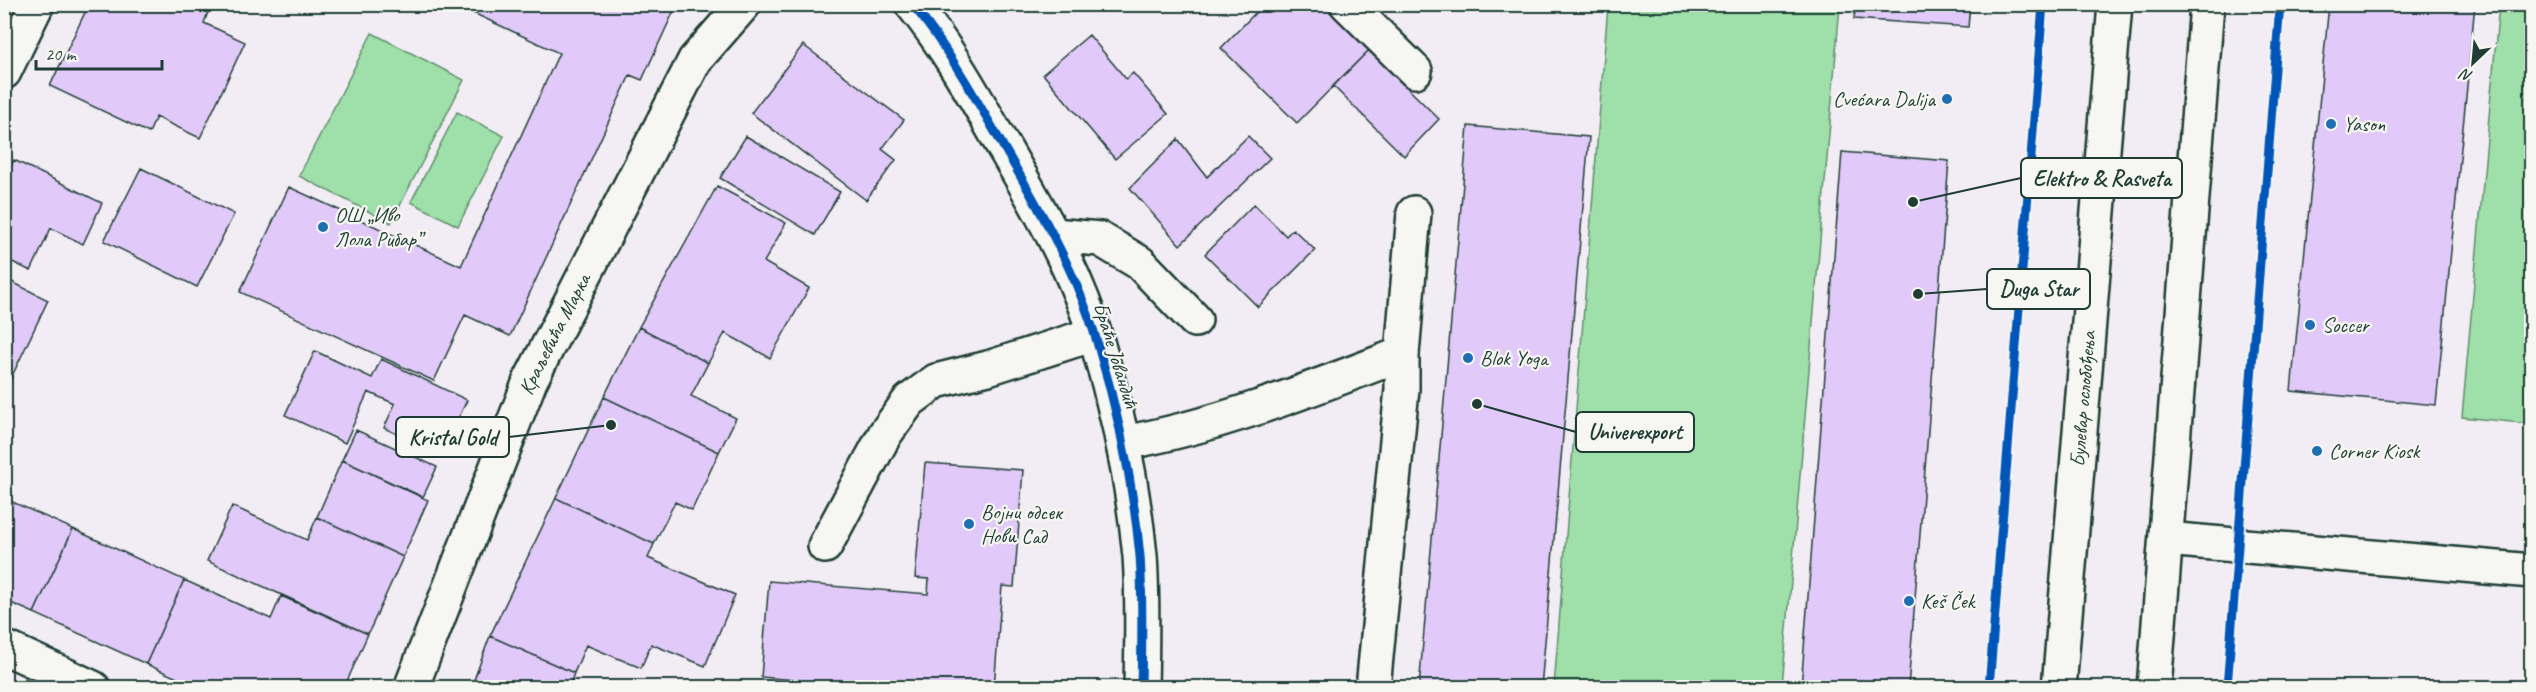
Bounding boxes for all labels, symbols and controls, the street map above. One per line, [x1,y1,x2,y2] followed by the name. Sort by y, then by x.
[36,33,162,71] scale bar
[2443,33,2503,93] north arrow
[45,43,78,65] text: 20 m
[2455,63,2476,87] text: N
[1833,86,1937,112] place label: Cvećara Dalija
[1940,92,1954,106] marker: Cvećara Dalija
[2343,111,2386,137] place label: Yason
[2324,117,2338,131] marker: Yason
[2021,158,2182,198] callout: Elektro & Rasveta
[2033,165,2173,193] text: Elektro & Rasveta
[335,202,426,252] place label: ОШ „Иво Лола Рибар”
[316,220,330,234] marker: ОШ „Иво Лола Рибар”
[513,267,597,398] street label: Краљевића Марка
[1987,269,2090,309] callout: Duga Star
[2000,275,2080,303] text: Duga Star
[1088,299,1145,412] street label: Браће Јовандић
[2322,312,2370,338] place label: Soccer
[2303,318,2317,332] marker: Soccer
[2064,328,2101,468] street label: Булевар ослобођења
[1480,345,1550,371] place label: Blok Yoga
[1461,351,1475,365] marker: Blok Yoga
[1576,412,1694,452] callout: Univerexport
[396,417,509,457] callout: Kristal Gold
[1588,418,1685,446] text: Univerexport
[409,424,501,452] text: Kristal Gold
[2329,438,2421,464] place label: Corner Kiosk
[2310,444,2324,458] marker: Corner Kiosk
[981,499,1064,549] place label: Војни одсек Нови Сад
[962,517,976,531] marker: Војни одсек Нови Сад
[1921,588,1977,614] place label: Keš Ček
[1902,594,1916,608] marker: Keš Ček

